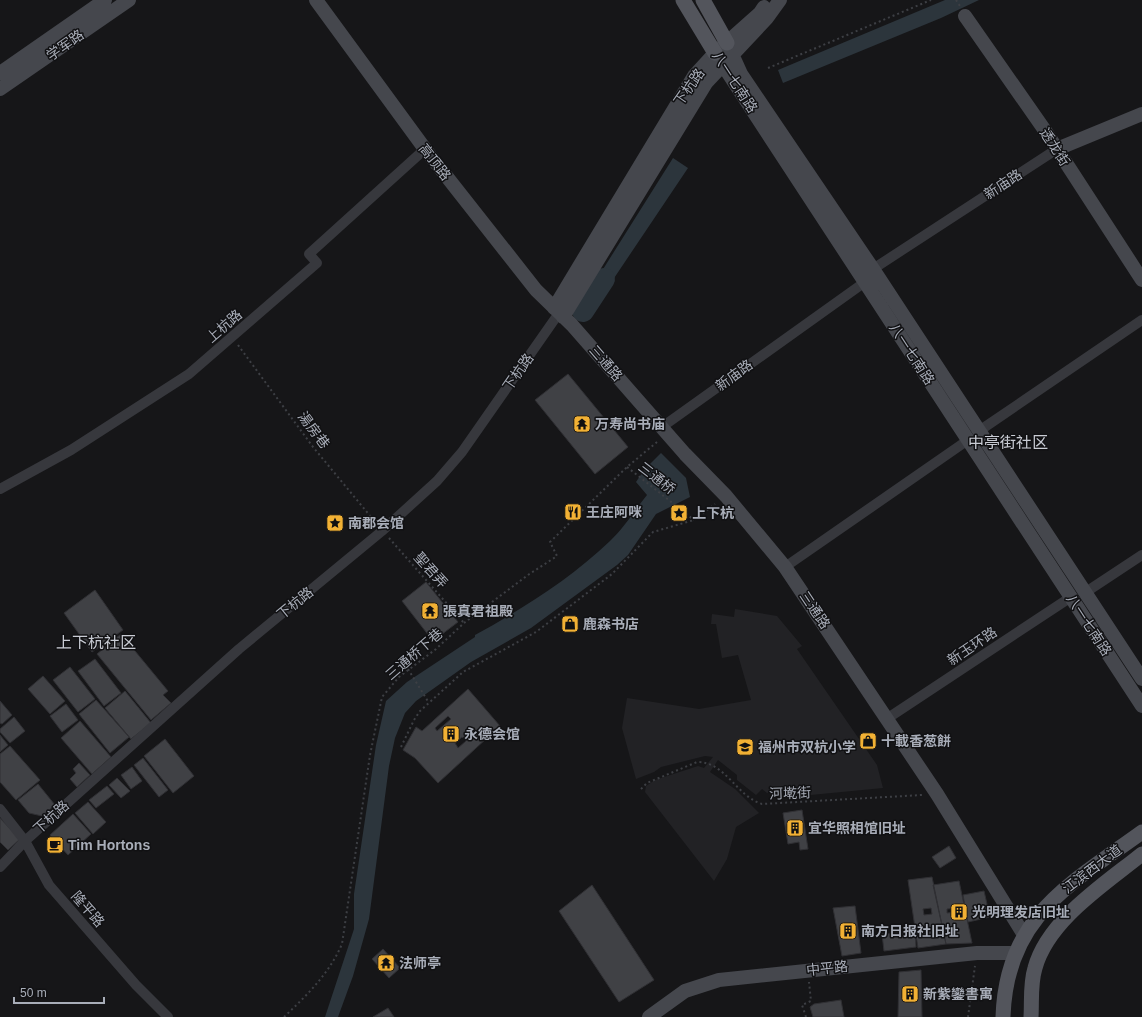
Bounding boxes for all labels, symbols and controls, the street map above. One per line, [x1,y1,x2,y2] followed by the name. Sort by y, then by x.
[43,26,87,64] street label: 学军路
[709,48,761,116] street label: 八一七南路
[670,65,708,109] street label: 下杭路
[1037,125,1073,169] street label: 透龙街
[416,141,454,183] street label: 高顶路
[981,166,1025,202] street label: 新庙路
[203,306,245,346] street label: 上杭路
[886,320,938,388] street label: 八一七南路
[586,342,626,384] street label: 三通路
[499,350,537,394] street label: 下杭路
[712,356,756,394] street label: 新庙路
[295,408,333,452] street label: 湯房巷
[572,414,592,434] temple icon: 万寿尚书庙
[595,416,665,432] place label: 万寿尚书庙
[968,434,1048,451] district label: 中亭街社区
[636,459,678,497] street label: 三通桥
[563,502,583,522] restaurant icon: 王庄阿咪
[669,503,689,523] place icon: 上下杭
[586,504,642,520] place label: 王庄阿咪
[692,505,734,521] place label: 上下杭
[325,513,345,533] place icon: 南郡会馆
[348,515,404,531] place label: 南郡会馆
[411,549,451,591] street label: 聖君弄
[274,584,316,622] street label: 下杭路
[797,588,833,632] street label: 三通路
[1063,591,1115,659] street label: 八一七南路
[420,601,440,621] temple icon: 張真君祖殿
[443,603,513,619] place label: 張真君祖殿
[560,614,580,634] shop icon: 鹿森书店
[583,616,639,632] place label: 鹿森书店
[944,624,1000,668] street label: 新玉环路
[382,625,446,683] street label: 三通桥下巷
[56,634,136,651] district label: 上下杭社区
[441,724,461,744] building icon: 永德会馆
[464,726,520,742] place label: 永德会馆
[858,731,878,751] shop icon: 十載香葱餅
[881,733,951,749] place label: 十載香葱餅
[735,737,755,757] school or university icon: 福州市双杭小学
[758,739,856,755] place label: 福州市双杭小学
[769,784,811,802] street label: 河墘街
[30,797,72,837] street label: 下杭路
[785,818,805,838] building icon: 宜华照相馆旧址
[808,820,906,836] place label: 宜华照相馆旧址
[45,835,65,855] cafe icon: Tim Hortons
[68,837,150,853] place label: Tim Hortons
[1059,842,1125,896] street label: 江滨西大道
[68,888,108,930] street label: 隆平路
[949,902,969,922] building icon: 光明理发店旧址
[972,904,1070,920] place label: 光明理发店旧址
[838,921,858,941] building icon: 南方日报社旧址
[861,923,959,939] place label: 南方日报社旧址
[376,953,396,973] temple icon: 法师亭
[399,955,441,971] place label: 法师亭
[805,958,849,978] street label: 中平路
[14,979,104,1005] scale bar
[900,984,920,1004] building icon: 新紫鑾書寓
[20,986,47,1000] text: 50 m
[923,986,993,1002] place label: 新紫鑾書寓

